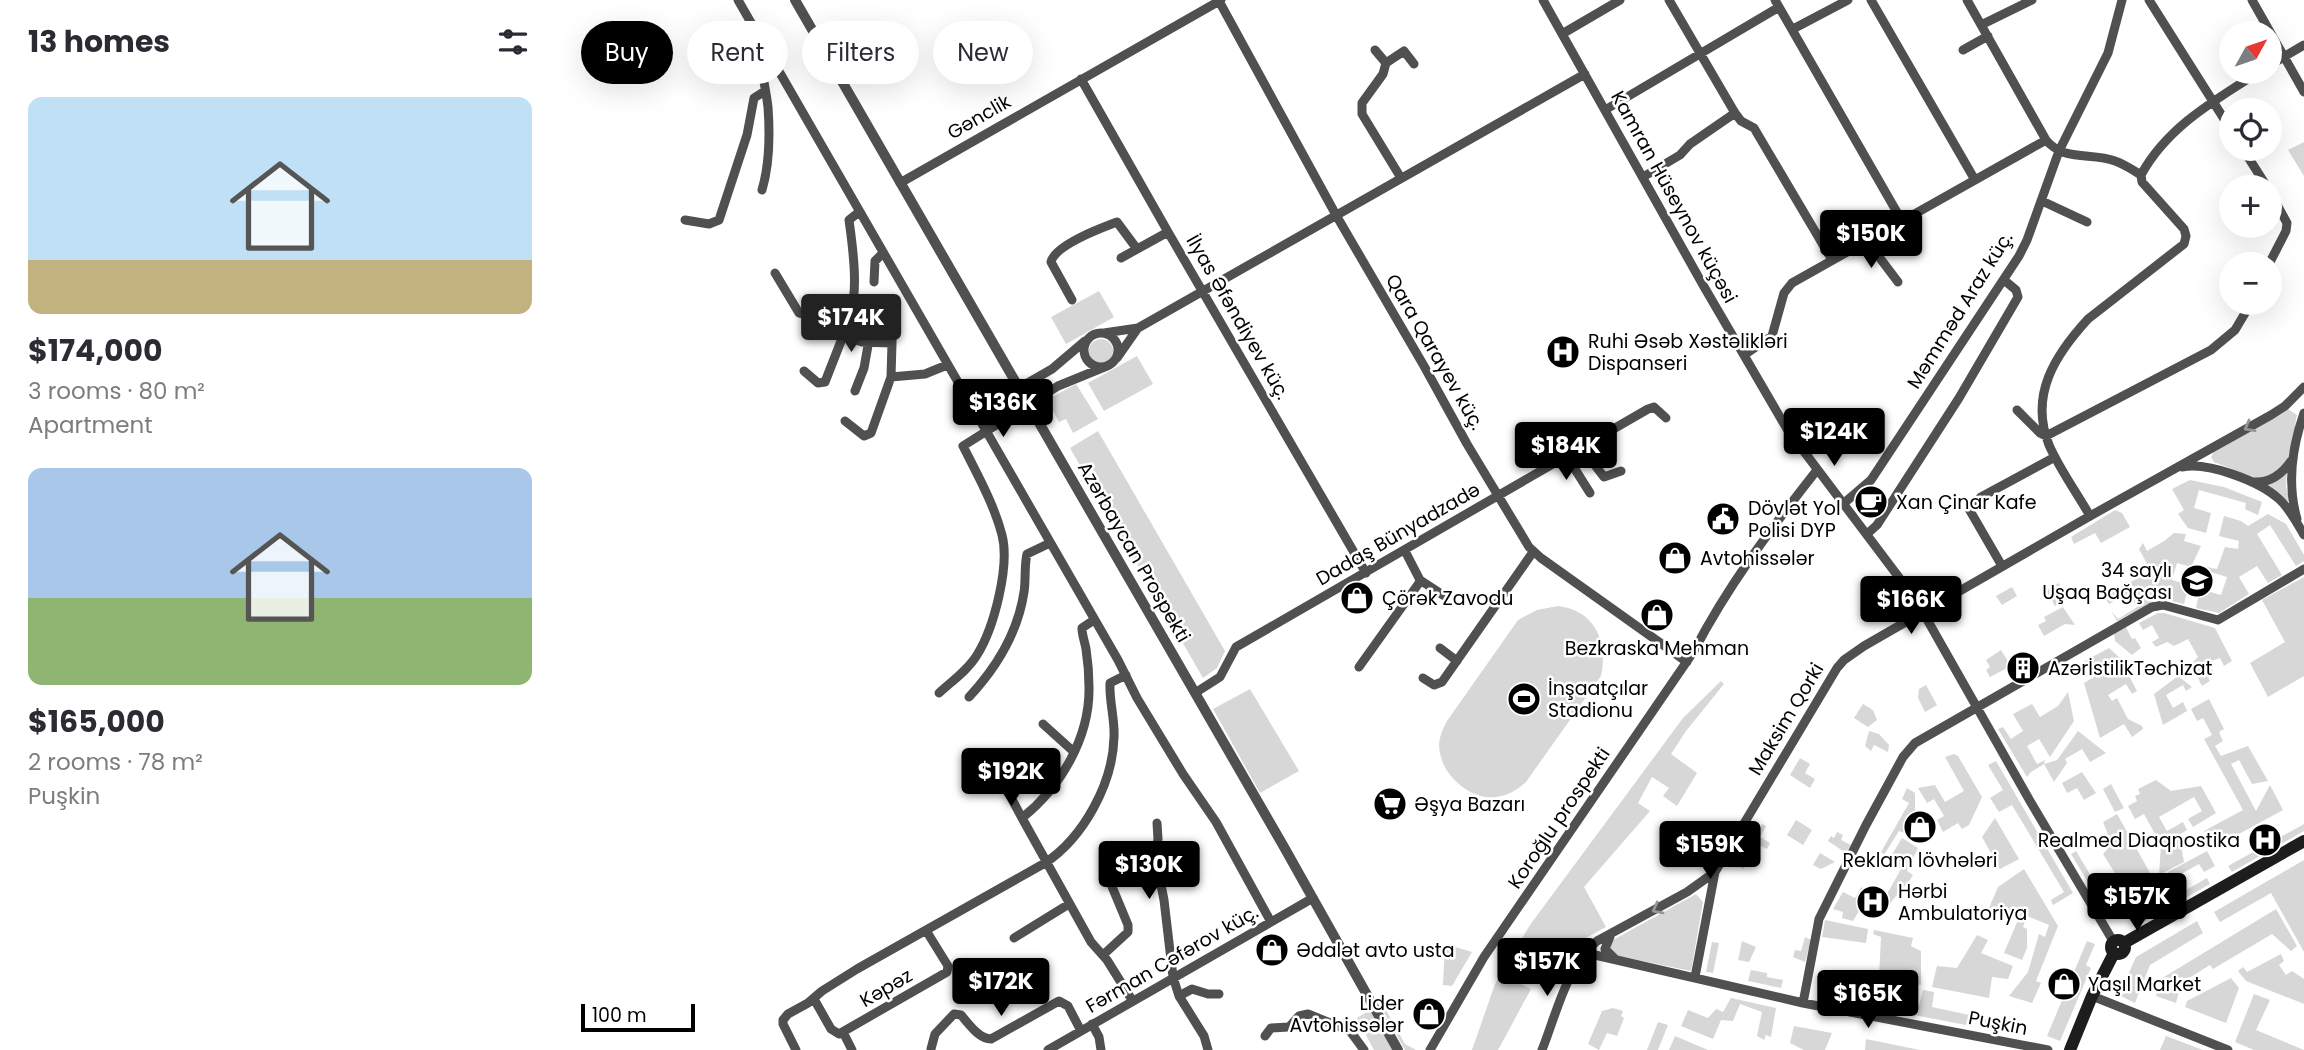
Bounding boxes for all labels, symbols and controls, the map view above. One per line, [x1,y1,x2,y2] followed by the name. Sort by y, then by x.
[28,20,170,63] text: 13 homes
[581,21,673,84] chip: Buy
[687,21,788,84] chip: Rent
[802,21,919,84] chip: Filters
[933,21,1033,84] chip: New
[2219,21,2282,84] north arrow
[2219,21,2282,315] map controls
[494,23,532,61] icon: filters
[1604,86,1744,308] street label: Kamran Hüseynov küçəsi
[942,88,1016,146] street label: Gənclik
[2219,98,2282,161] button: locate
[217,143,343,269] icon: home
[2219,175,2282,238] button: +
[1822,210,1920,270] pin: $150K
[1836,217,1906,249] text: $150K
[1901,226,2019,394] street label: Məmməd Araz küç.
[1180,230,1296,404] street label: İlyas Əfəndiyev küç.
[2219,252,2282,315] button: −
[1379,269,1491,435] street label: Qara Qarayev küç.
[802,294,900,354] pin: $174K
[817,301,885,333] text: $174K
[1588,328,1788,377] place label: Ruhi Əsəb Xəstəlikləri Dispanseri
[28,329,163,372] text: $174,000
[1544,333,1582,371] hospital icon: Ruhi Əsəb Xəstəlikləri Dispanseri
[28,375,205,407] text: 3 rooms · 80 m²
[954,380,1052,439] pin: $136K
[969,386,1037,418] text: $136K
[1785,408,1883,468] pin: $124K
[28,409,153,441] text: Apartment
[1800,415,1868,447] text: $124K
[2244,419,2257,432] one-way arrow
[1517,422,1615,482] pin: $184K
[1531,429,1601,461] text: $184K
[1071,457,1197,647] street label: Azərbaycan Prospekti
[1311,476,1485,592] street label: Dadaş Bünyadzadə
[1852,483,1890,521] cafe icon: Xan Çinar Kafe
[1896,489,2037,516] place label: Xan Çinar Kafe
[1748,495,1841,544] place label: Dövlət Yol Polisi DYP
[1704,500,1742,538] public building icon: Dövlət Yol Polisi DYP
[217,514,343,640] icon: home
[1656,539,1694,577] shop icon: Avtohissələr
[1700,545,1815,572] place label: Avtohissələr
[2042,557,2172,606] place label: 34 saylı Uşaq Bağçası
[2178,562,2216,600] school or university icon: 34 saylı Uşaq Bağçası
[1862,576,1960,636] pin: $166K
[1338,579,1376,617] shop icon: Çörək Zavodu
[1876,583,1946,615] text: $166K
[1382,585,1514,612] place label: Çörək Zavodu
[1638,596,1676,634] shop icon: Bezkraska Mehman
[1565,635,1749,662] place label: Bezkraska Mehman
[2004,649,2042,687] building icon: AzərİstilikTəchizat
[2048,655,2213,682] place label: AzərİstilikTəchizat
[1742,658,1830,780] street label: Maksim Qorki
[1548,675,1648,724] place label: İnşaatçılar Stadionu
[1505,680,1543,718] sports icon: İnşaatçılar Stadionu
[28,700,165,743] text: $165,000
[1502,742,1616,894] street label: Koroğlu prospekti
[28,746,203,778] text: 2 rooms · 78 m²
[962,748,1060,808] pin: $192K
[977,755,1045,787] text: $192K
[28,780,100,812] text: Puşkin
[1371,785,1409,823] supermarket icon: Əşya Bazarı
[1414,791,1525,818] place label: Əşya Bazarı
[1901,808,1939,846] shop icon: Reklam lövhələri
[2246,821,2284,859] hospital icon: Realmed Diaqnostika
[1661,822,1759,881] pin: $159K
[2038,827,2240,854] place label: Realmed Diaqnostika
[1676,828,1744,860] text: $159K
[1100,842,1198,901] pin: $130K
[1843,847,1997,874] place label: Reklam lövhələri
[1115,848,1183,880] text: $130K
[2088,874,2186,933] pin: $157K
[1898,878,2027,927] place label: Hərbi Ambulatoriya
[2103,880,2171,912] text: $157K
[1854,883,1892,921] hospital icon: Hərbi Ambulatoriya
[1081,899,1263,1019] street label: Fərman Cəfərov küç.
[1652,900,1665,914] one-way arrow
[1253,931,1291,969] shop icon: Ədalət avto usta
[1296,937,1455,964] place label: Ədalət avto usta
[1498,939,1596,998] pin: $157K
[1513,945,1581,977] text: $157K
[952,958,1050,1018] pin: $172K
[855,962,917,1014] street label: Kəpəz
[968,965,1034,997] text: $172K
[2045,965,2083,1003] shop icon: Yaşıl Market
[1819,970,1917,1030] pin: $165K
[2088,971,2201,998] place label: Yaşıl Market
[1833,977,1903,1009] text: $165K
[1289,990,1404,1039] place label: Lider Avtohissələr
[1410,995,1448,1033] shop icon: Lider Avtohissələr
[581,1001,695,1033] scale bar
[592,1002,647,1029] text: 100 m
[1966,1004,2030,1042] street label: Puşkin

